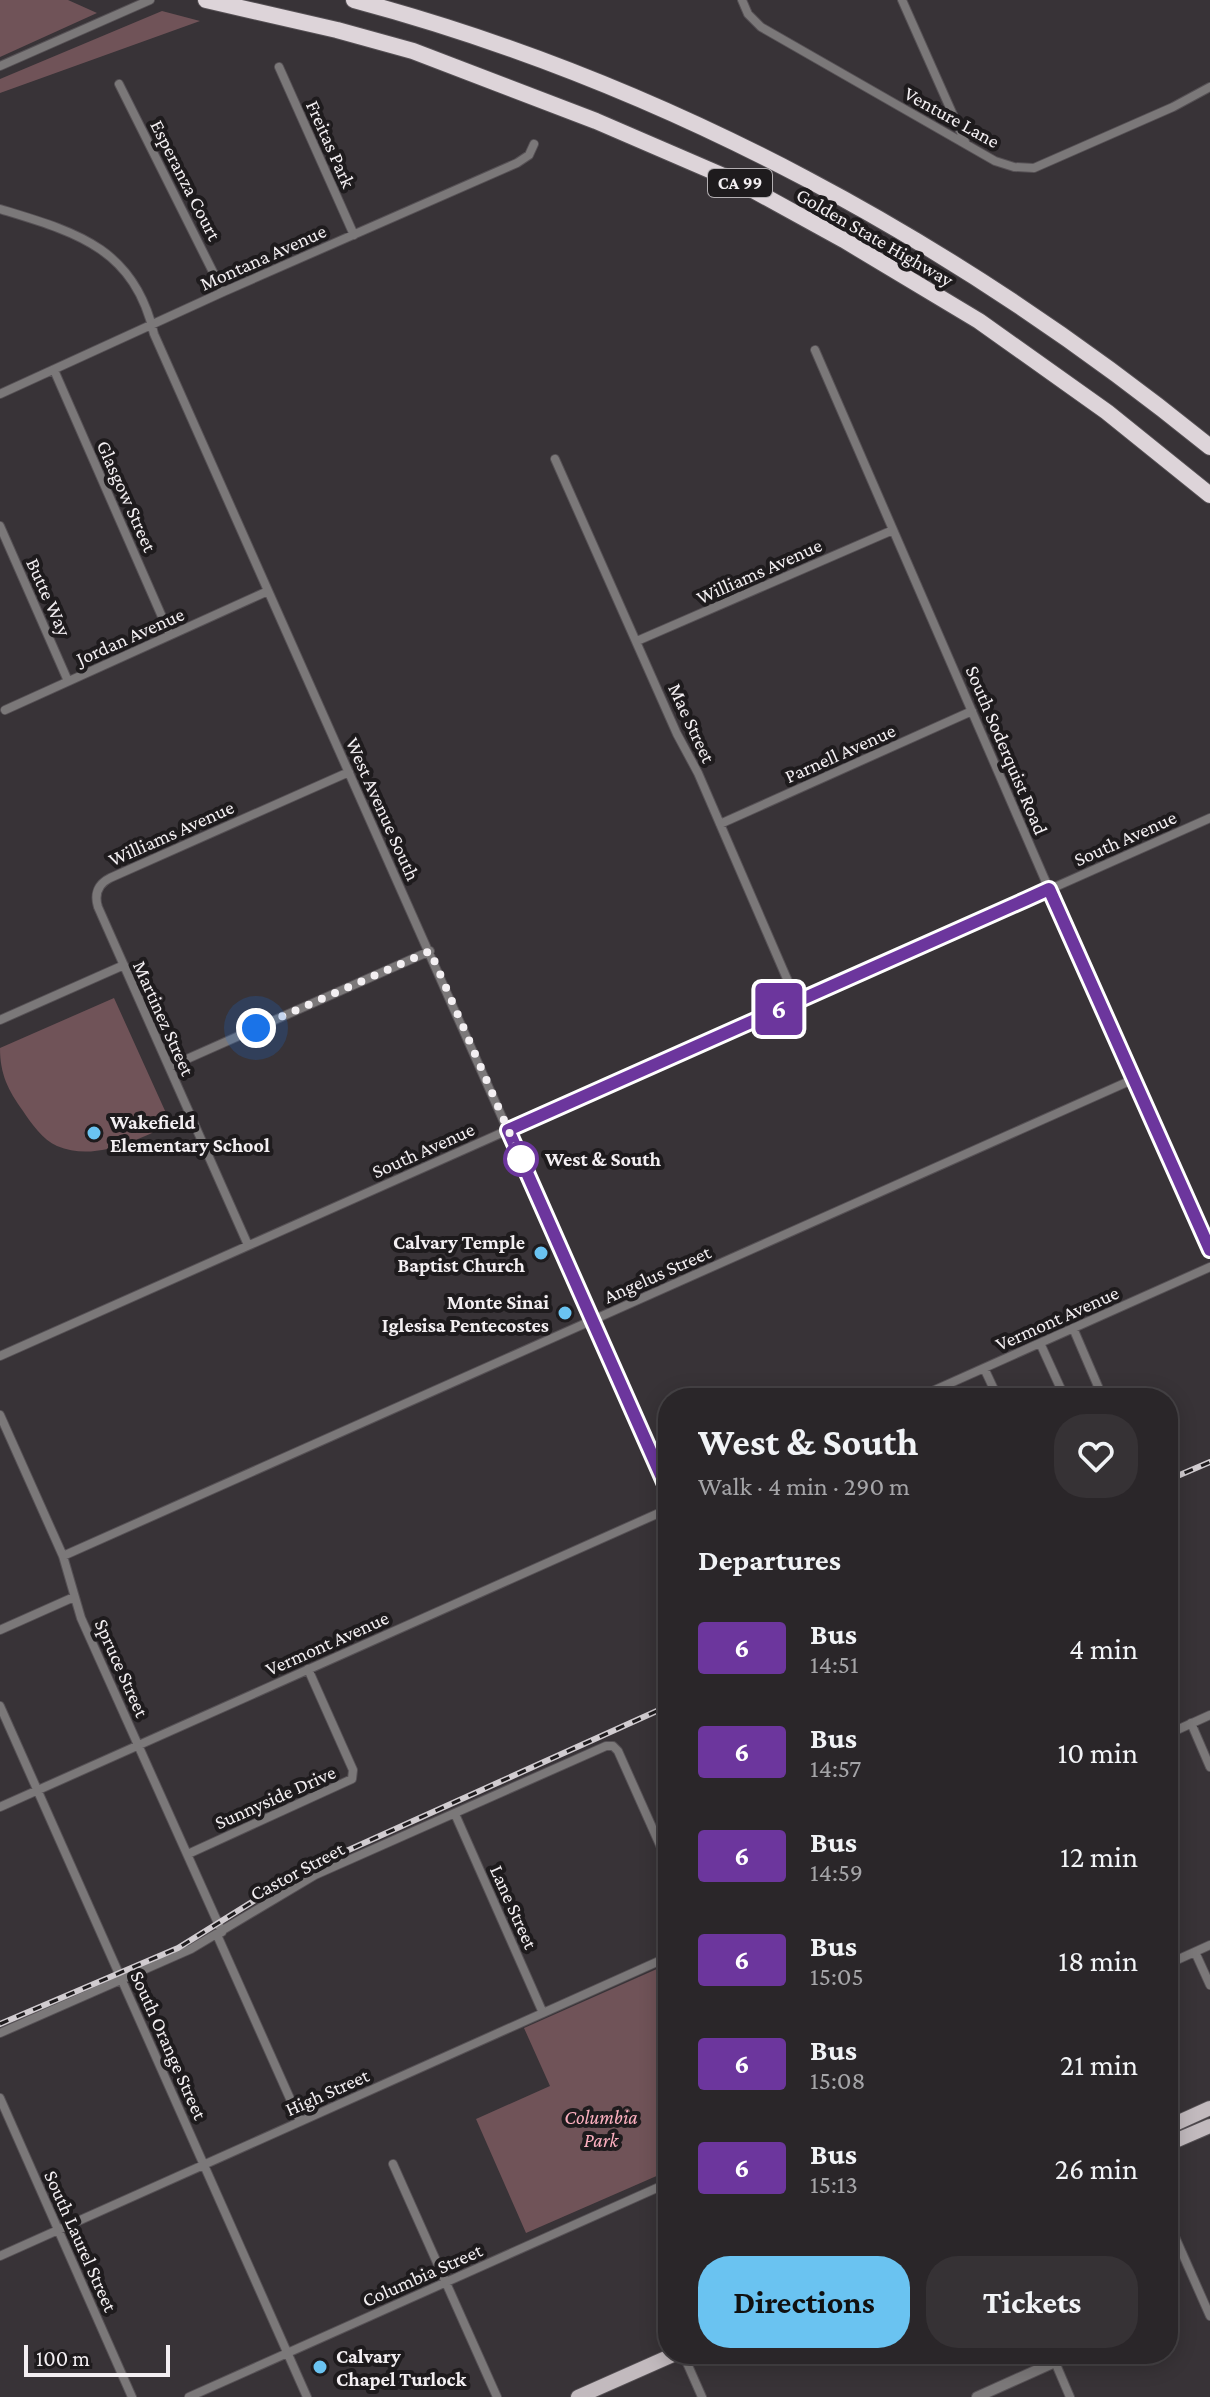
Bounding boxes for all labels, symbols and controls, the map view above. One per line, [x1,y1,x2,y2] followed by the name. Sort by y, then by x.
[901,82,1004,152] street label: Venture Lane
[302,97,360,192] street label: Freitas Park
[145,116,226,245] street label: Esperanza Court
[708,169,772,197] road number: CA 99
[792,183,958,292] street label: Golden State Highway
[197,219,330,295] street label: Montana Avenue
[92,437,162,556] street label: Glasgow Street
[693,533,825,608] street label: Williams Avenue
[21,555,76,641] street label: Butte Way
[71,602,188,671] street label: Jordan Avenue
[961,662,1053,838] street label: South Soderquist Road
[664,680,720,767] street label: Mae Street
[781,719,899,787] street label: Parnell Avenue
[342,734,425,884] street label: West Avenue South
[105,795,237,870] street label: Williams Avenue
[1070,806,1180,870] street label: South Avenue
[129,957,199,1079] street label: Martinez Street
[753,983,805,1035] line badge: 6
[771,993,787,1024] text: 6
[236,1008,276,1048] your location
[109,1111,270,1156] place label: Wakefield Elementary School
[368,1118,478,1182] street label: South Avenue
[85,1124,103,1142] marker: Wakefield Elementary School
[504,1142,538,1176] marker: West & South
[544,1148,661,1170] place label: West & South
[393,1231,526,1276] place label: Calvary Temple Baptist Church
[600,1240,715,1308] street label: Angelus Street
[532,1244,550,1262] marker: Calvary Temple Baptist Church
[992,1281,1122,1355] street label: Vermont Avenue
[382,1291,549,1336] place label: Monte Sinai Iglesisa Pentecostes
[556,1304,574,1322] marker: Monte Sinai Iglesisa Pentecostes
[1054,1414,1138,1498] button: heart
[698,1421,918,1463] text: West & South
[698,1472,910,1501] text: Walk · 4 min · 290 m
[698,1543,841,1576] text: Departures
[262,1606,392,1680] street label: Vermont Avenue
[90,1615,154,1721] street label: Spruce Street
[810,1617,857,1650] text: Bus
[734,1632,750,1663] text: 6
[1069,1632,1138,1665] text: 4 min
[810,1650,859,1679] text: 14:51
[810,1721,857,1754] text: Bus
[734,1736,750,1767] text: 6
[1057,1736,1138,1769] text: 10 min
[810,1754,861,1783] text: 14:57
[211,1760,340,1834] street label: Sunnyside Drive
[810,1825,857,1858] text: Bus
[246,1837,348,1905] street label: Castor Street
[734,1840,750,1871] text: 6
[1060,1840,1138,1873] text: 12 min
[810,1858,863,1887] text: 14:59
[486,1862,542,1953] street label: Lane Street
[810,1929,857,1962] text: Bus
[734,1944,750,1975] text: 6
[1058,1944,1138,1977] text: 18 min
[810,1962,864,1991] text: 15:05
[125,1967,212,2123] street label: South Orange Street
[810,2033,857,2066] text: Bus
[734,2048,750,2079] text: 6
[1060,2048,1138,2081] text: 21 min
[282,2064,373,2121] street label: High Street
[810,2066,866,2095] text: 15:08
[564,2106,638,2151] park label: Columbia Park
[810,2137,857,2170] text: Bus
[734,2152,750,2183] text: 6
[1055,2152,1138,2185] text: 26 min
[40,2167,122,2315] street label: South Laurel Street
[810,2170,858,2199] text: 15:13
[359,2239,486,2311] street label: Columbia Street
[698,2256,910,2348] button: Directions
[926,2256,1138,2348] button: Tickets
[24,2341,170,2377] scale bar
[336,2345,467,2390] place label: Calvary Chapel Turlock
[36,2346,90,2371] text: 100 m
[311,2358,329,2376] marker: Calvary Chapel Turlock

